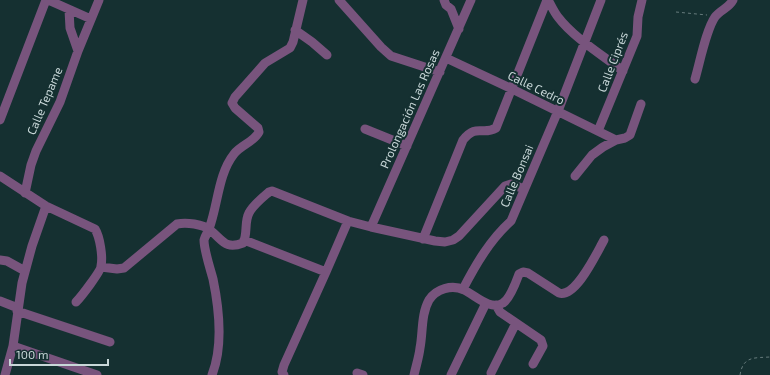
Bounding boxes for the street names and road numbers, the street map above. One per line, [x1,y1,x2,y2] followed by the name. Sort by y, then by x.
[594,29,630,94] street label: Calle Ciprés
[376,47,442,170] street label: Prolongación Las Rosas
[24,65,65,136] street label: Calle Tepame
[506,67,567,107] street label: Calle Cedro
[497,142,536,209] street label: Calle Bonsai

